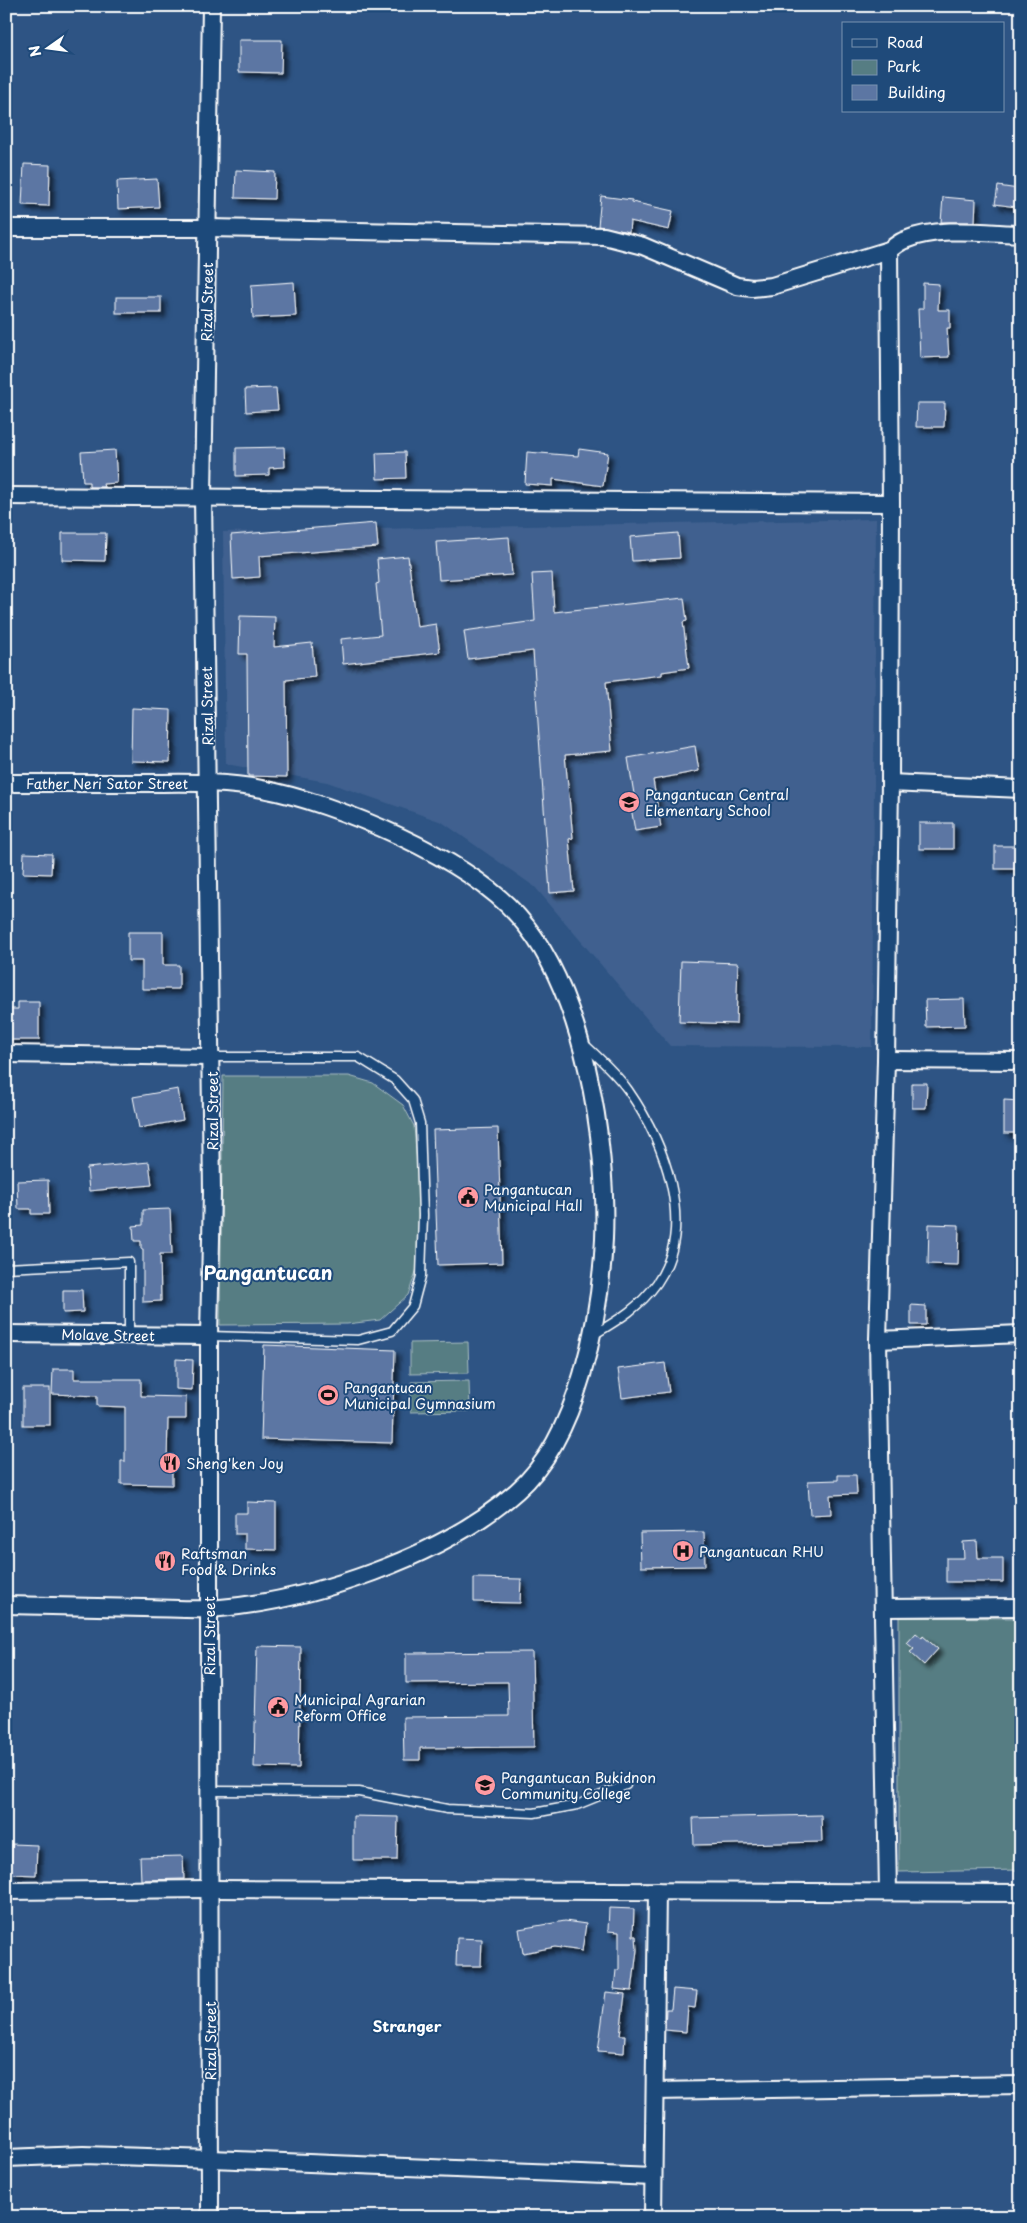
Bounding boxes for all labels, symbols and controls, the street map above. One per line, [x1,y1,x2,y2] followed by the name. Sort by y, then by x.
[22,22,72,72] north arrow
[842,22,1004,112] legend
[887,30,923,53] text: Road
[23,43,46,59] text: N
[887,54,921,77] text: Park
[887,80,946,103] text: Building
[196,262,218,342] street label: Rizal Street
[196,666,218,746] street label: Rizal Street
[26,773,188,794] street label: Father Neri Sator Street
[645,784,789,821] place label: Pangantucan Central Elementary School
[617,790,641,814] school or university icon: Pangantucan Central Elementary School
[202,1071,223,1151] street label: Rizal Street
[484,1179,583,1216] place label: Pangantucan Municipal Hall
[456,1185,480,1209] public building icon: Pangantucan Municipal Hall
[204,1258,332,1286] district label: Pangantucan
[61,1324,155,1346] street label: Molave Street
[344,1377,496,1414] place label: Pangantucan Municipal Gymnasium
[316,1383,340,1407] sports icon: Pangantucan Municipal Gymnasium
[158,1451,182,1475] restaurant icon: Sheng'ken Joy
[186,1453,284,1474] place label: Sheng'ken Joy
[671,1539,695,1563] hospital icon: Pangantucan RHU
[699,1541,824,1562] place label: Pangantucan RHU
[181,1543,276,1580] place label: Raftsman Food & Drinks
[153,1549,177,1573] restaurant icon: Raftsman Food & Drinks
[199,1596,220,1676] street label: Rizal Street
[294,1689,426,1726] place label: Municipal Agrarian Reform Office
[266,1695,290,1719] public building icon: Municipal Agrarian Reform Office
[501,1767,656,1804] place label: Pangantucan Bukidnon Community College
[473,1773,497,1797] school or university icon: Pangantucan Bukidnon Community College
[200,2001,221,2081] street label: Rizal Street
[373,2014,442,2037] district label: Stranger

